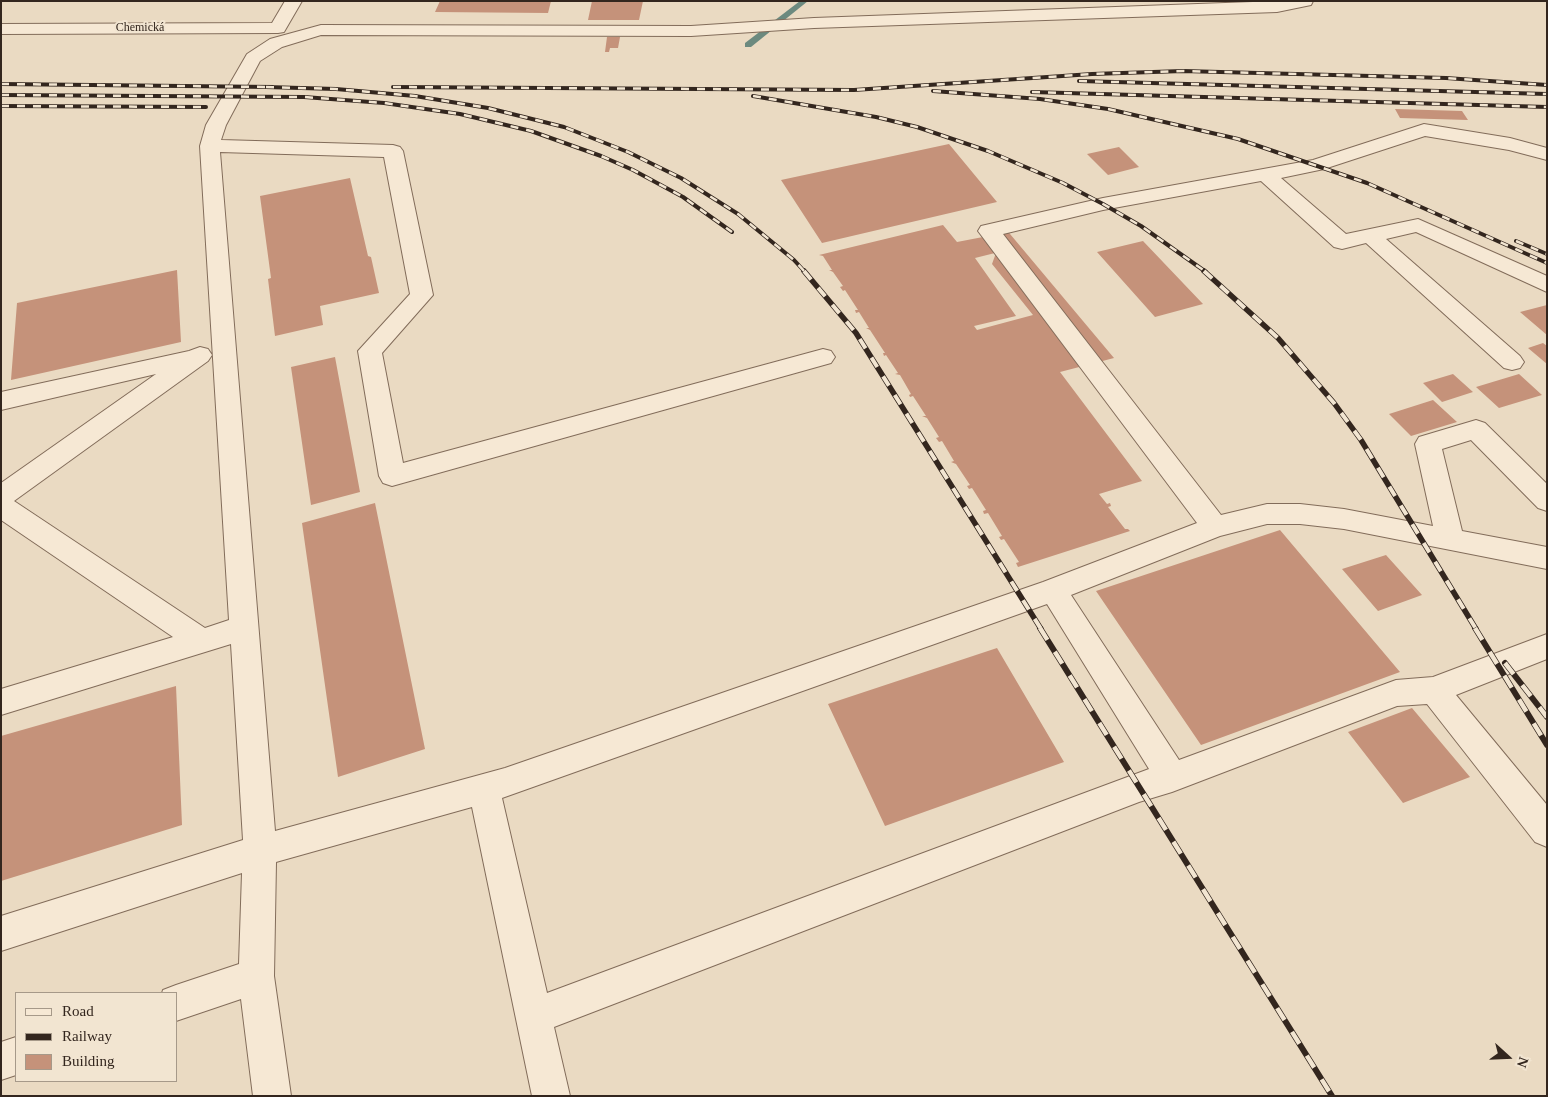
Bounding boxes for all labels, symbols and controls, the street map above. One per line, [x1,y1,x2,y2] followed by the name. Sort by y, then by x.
[116,21,164,35] street label: Chemická
[15,992,178,1082] legend
[62,1003,94,1019] text: Road
[62,1028,112,1044] text: Railway
[1483,1032,1533,1082] north arrow
[62,1053,115,1069] text: Building
[1514,1055,1531,1070] text: N

